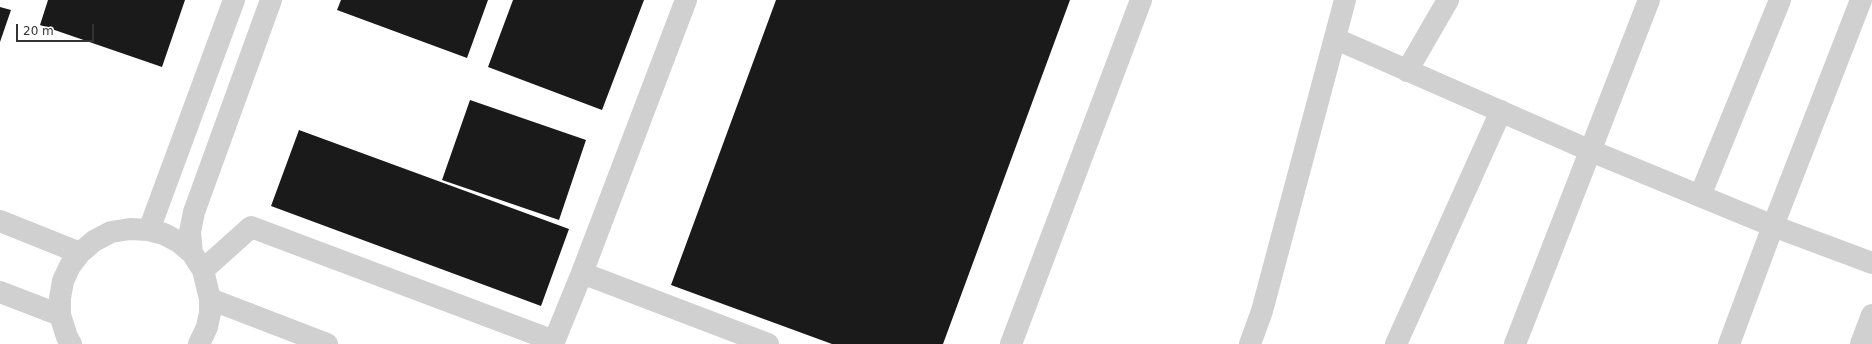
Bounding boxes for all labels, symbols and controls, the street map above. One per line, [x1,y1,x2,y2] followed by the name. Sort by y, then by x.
[18,16,96,42] scale bar
[23,24,54,38] text: 20 m

